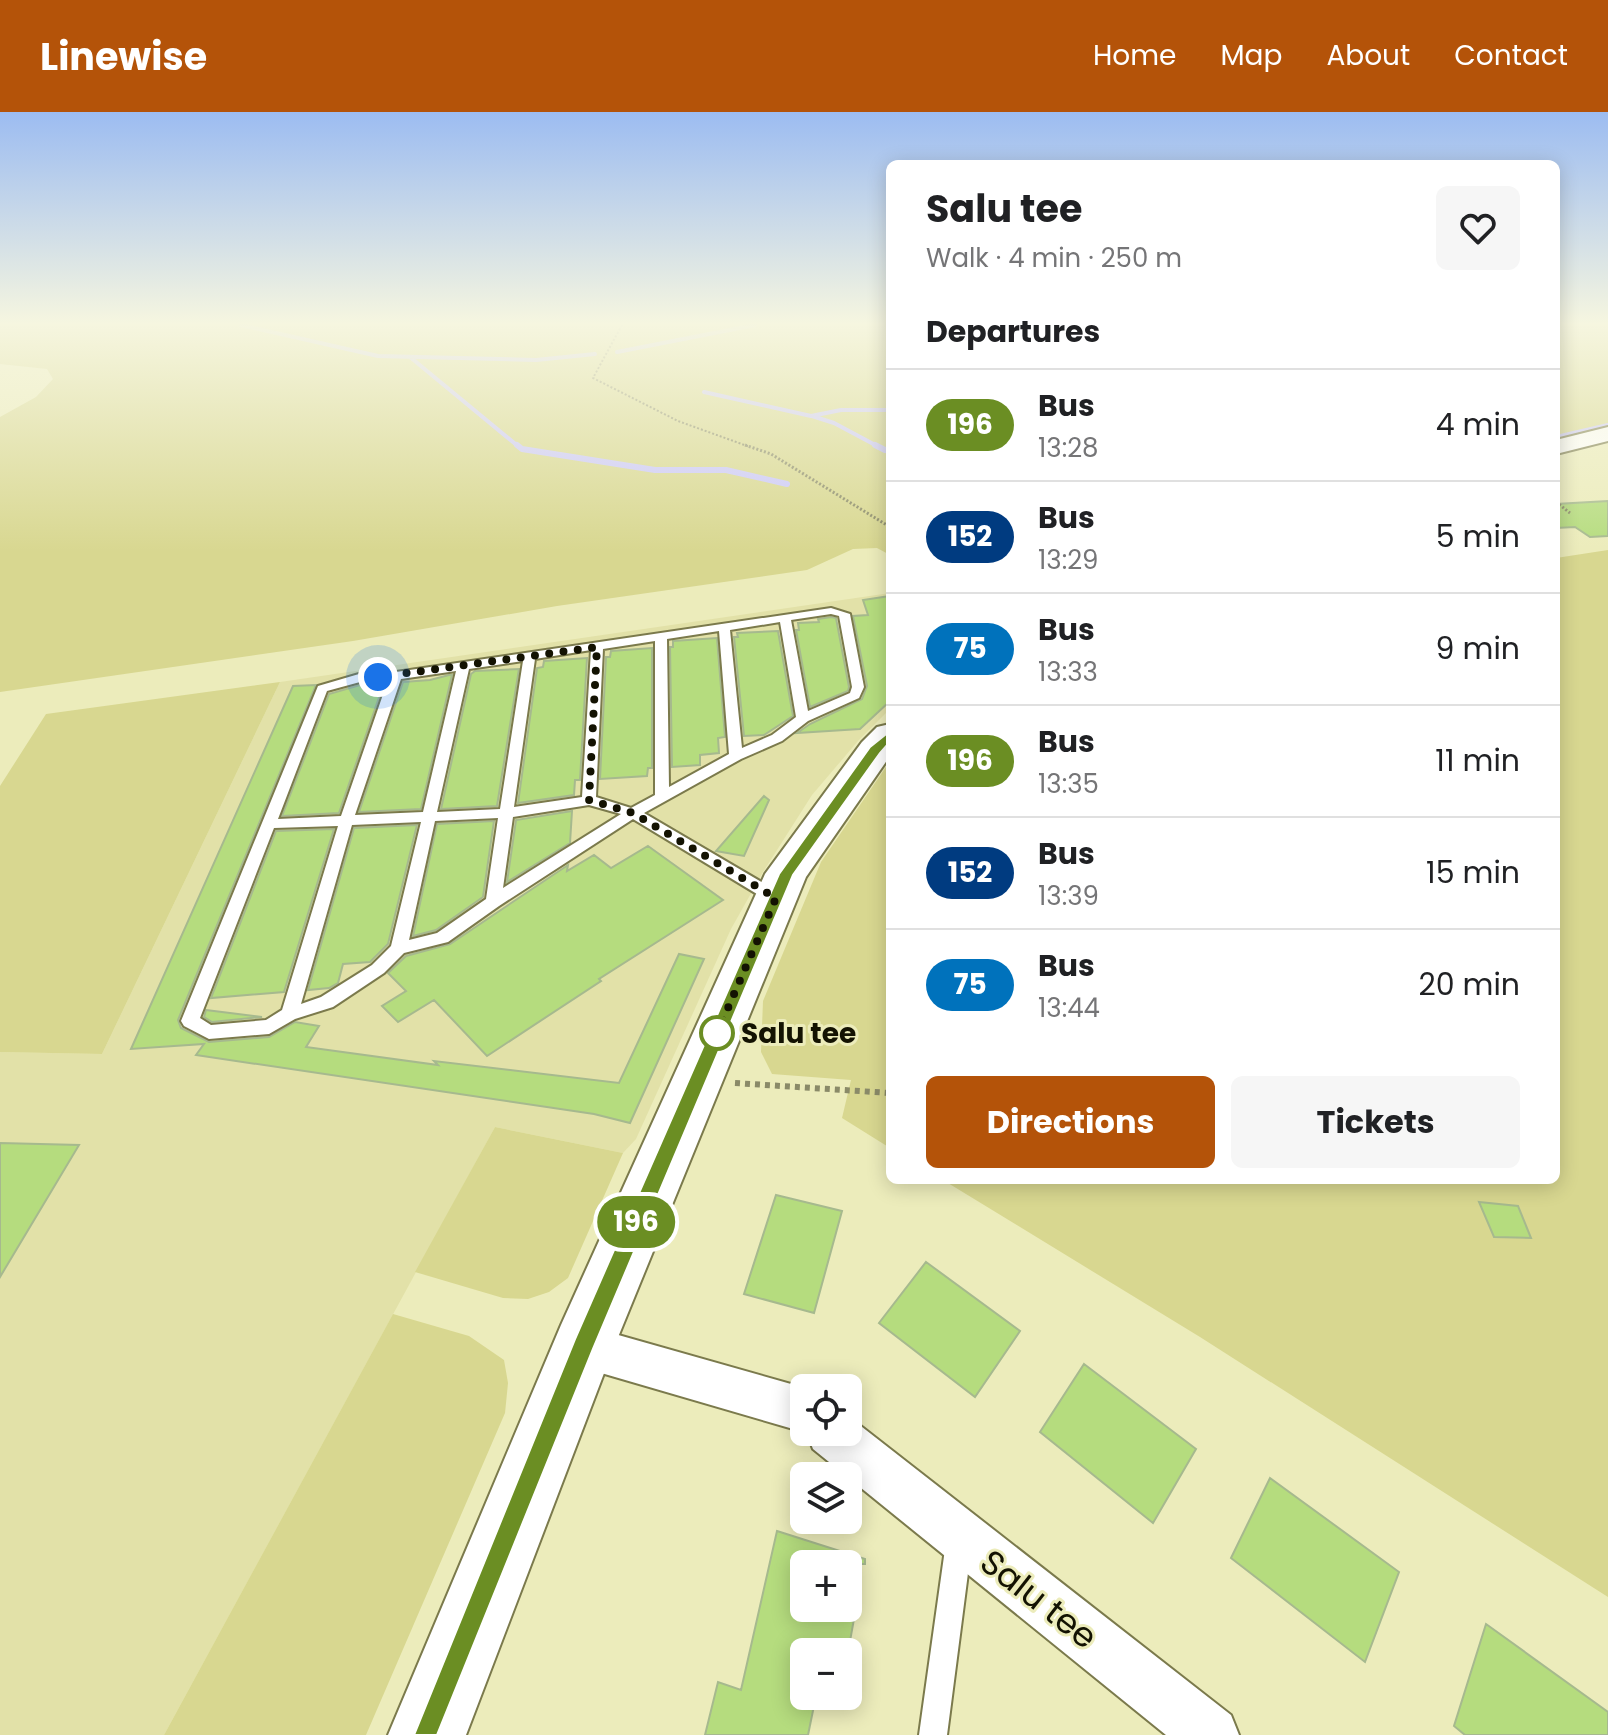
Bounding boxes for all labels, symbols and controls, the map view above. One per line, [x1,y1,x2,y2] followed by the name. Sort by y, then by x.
[40,30,207,83] text: Linewise
[1093,36,1176,75] text: Home
[1220,36,1282,75] text: Map
[1326,36,1410,75] text: About
[1454,36,1568,75] text: Contact
[926,182,1082,235] text: Salu tee
[1436,186,1520,270] button: heart
[926,240,1182,276] text: Walk · 4 min · 250 m
[926,310,1100,353] text: Departures
[1038,384,1095,427] text: Bus
[1436,403,1520,446] text: 4 min
[947,405,993,444] text: 196
[1038,430,1099,466] text: 13:28
[1038,496,1095,539] text: Bus
[1436,515,1520,558] text: 5 min
[948,517,992,556] text: 152
[1038,542,1099,578] text: 13:29
[1038,608,1095,651] text: Bus
[1436,627,1520,670] text: 9 min
[953,629,987,668] text: 75
[1038,654,1098,690] text: 13:33
[358,657,398,697] your location
[1038,720,1095,763] text: Bus
[1435,739,1520,782] text: 11 min
[947,741,993,780] text: 196
[1038,766,1099,802] text: 13:35
[1038,832,1095,875] text: Bus
[1426,851,1520,894] text: 15 min
[948,853,992,892] text: 152
[1038,878,1099,914] text: 13:39
[1038,944,1095,987] text: Bus
[1418,963,1520,1006] text: 20 min
[953,965,987,1004] text: 75
[1038,990,1100,1026] text: 13:44
[741,1014,856,1053] place label: Salu tee
[700,1016,734,1050] marker: Salu tee
[926,1076,1215,1168] button: Directions
[1231,1076,1520,1168] button: Tickets
[590,1196,682,1248] line badge: 196
[613,1202,659,1241] text: 196
[790,1374,862,1710] map controls
[790,1374,862,1446] button: locate
[790,1462,862,1534] button: layers
[970,1538,1108,1660] street label: Salu tee
[790,1550,862,1622] button: +
[790,1638,862,1710] button: −

